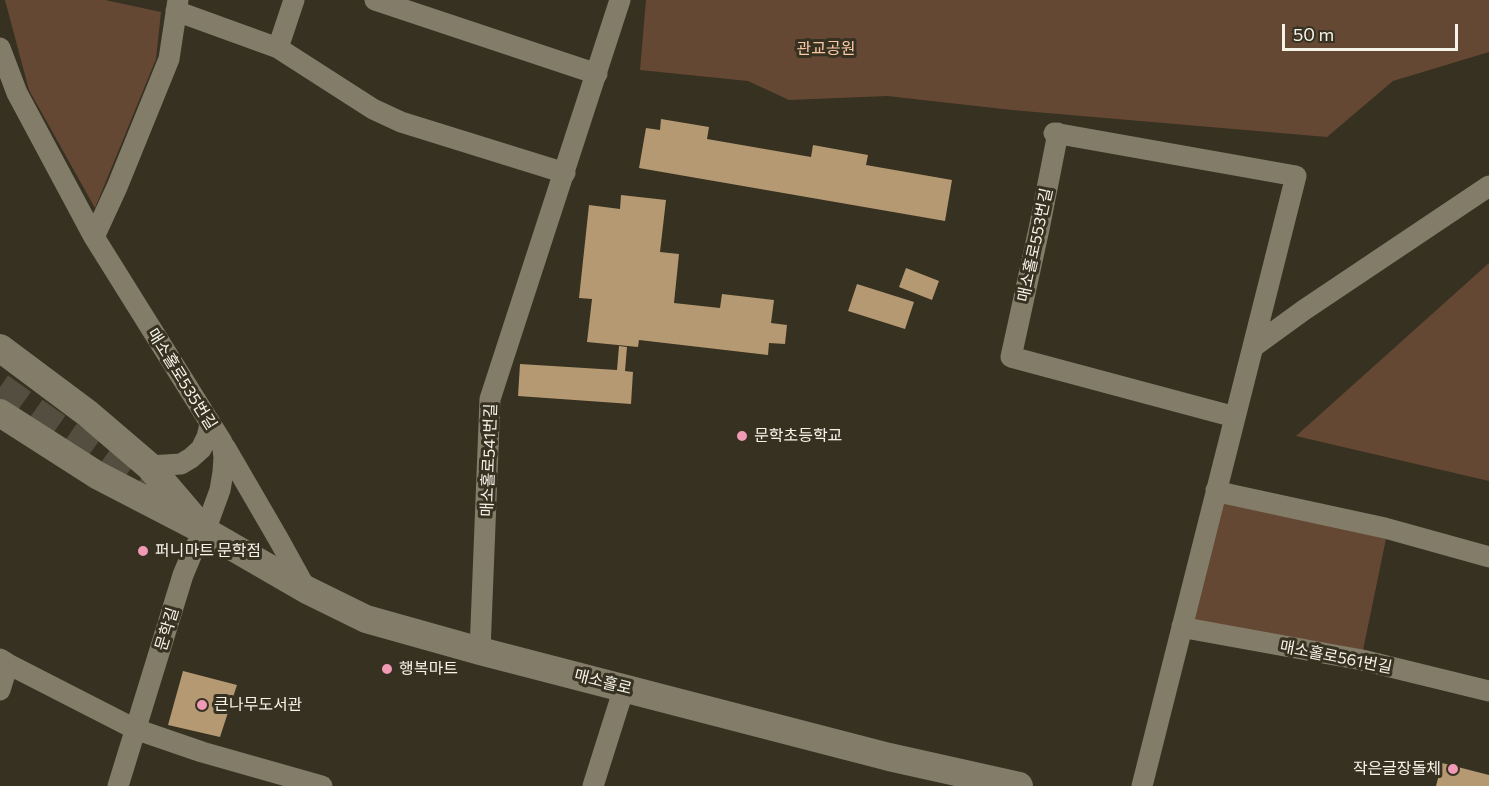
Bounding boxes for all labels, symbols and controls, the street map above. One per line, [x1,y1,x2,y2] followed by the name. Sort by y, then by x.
[1285,12,1460,50] scale bar
[1293,23,1334,45] text: 50 m
[797,39,855,59] park label: 관교공원
[1014,186,1056,304] street label: 매소홀로553번길
[143,325,221,433] street label: 매소홀로535번길
[477,403,501,517] street label: 매소홀로541번길
[754,426,842,446] place label: 문학초등학교
[735,429,749,443] marker: 문학초등학교
[155,541,261,561] place label: 퍼니마트 문학점
[136,544,150,558] marker: 퍼니마트 문학점
[151,605,183,653] street label: 문학길
[1278,637,1394,677] street label: 매소홀로561번길
[399,659,458,679] place label: 행복마트
[380,662,394,676] marker: 행복마트
[572,666,634,698] street label: 매소홀로
[214,695,302,715] place label: 큰나무도서관
[195,698,209,712] marker: 큰나무도서관
[1353,759,1441,779] place label: 작은글장돌체
[1446,762,1460,776] marker: 작은글장돌체

